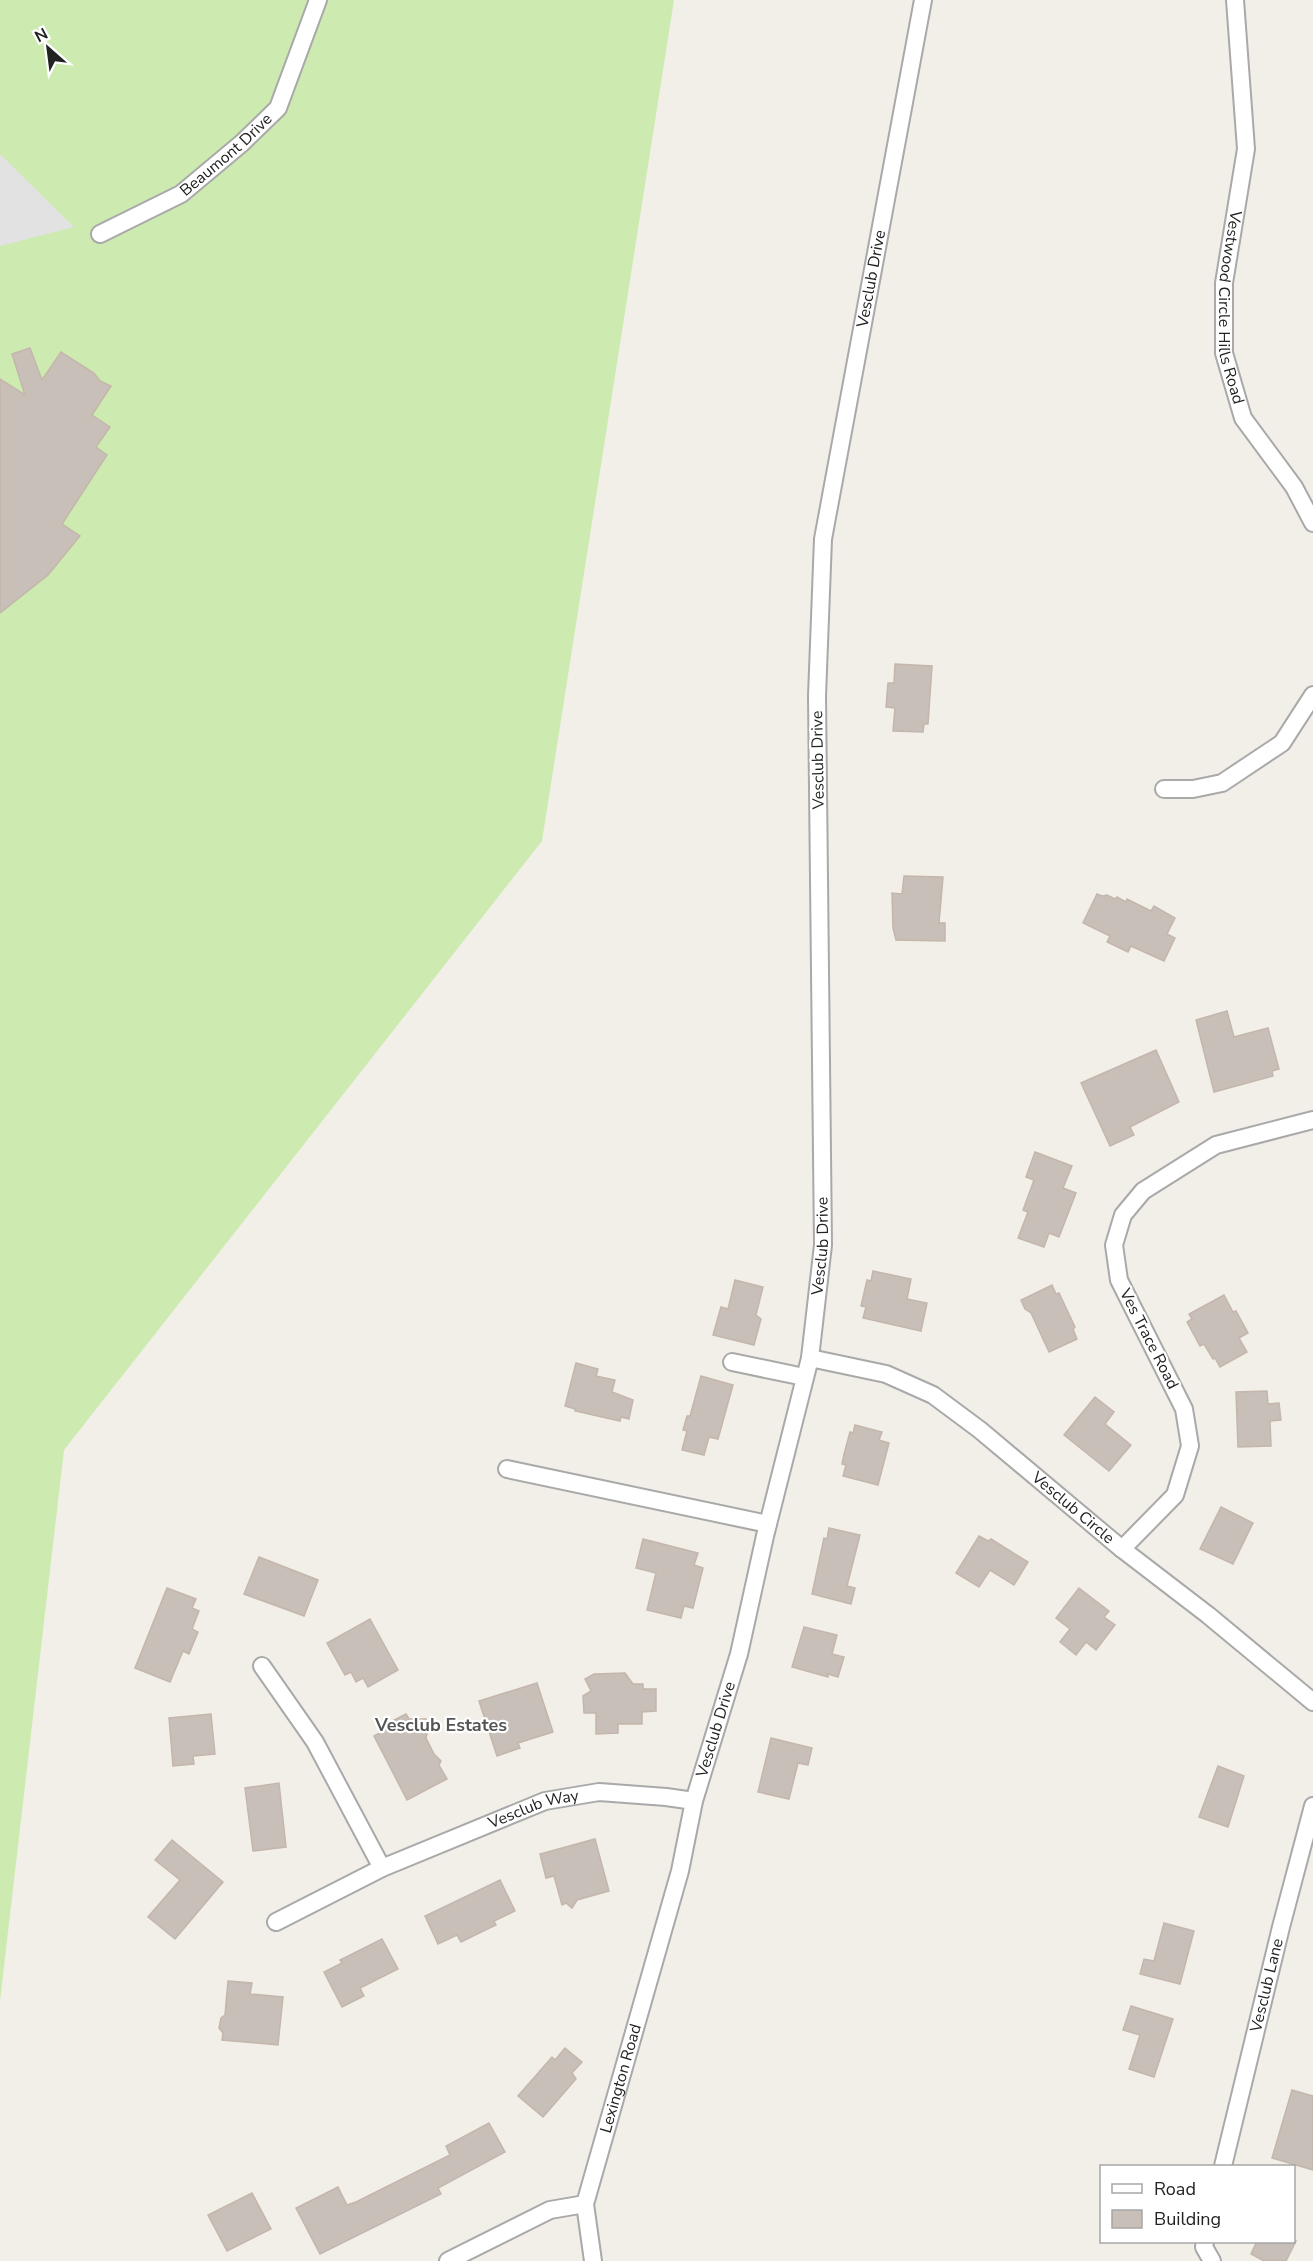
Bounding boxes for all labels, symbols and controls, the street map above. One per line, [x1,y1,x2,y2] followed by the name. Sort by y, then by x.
[18,18,78,78] north arrow
[31,23,52,48] text: N
[175,108,277,201] street label: Beaumont Drive
[1213,208,1249,407] street label: Vestwood Circle Hills Road
[851,228,891,330] street label: Vesclub Drive
[806,710,830,811] street label: Vesclub Drive
[806,1197,834,1298] street label: Vesclub Drive
[1114,1284,1184,1393] street label: Ves Trace Road
[1026,1466,1119,1549] street label: Vesclub Circle
[691,1679,741,1781] street label: Vesclub Drive
[374,1713,507,1737] district label: Vesclub Estates
[484,1784,581,1834] street label: Vesclub Way
[1245,1936,1289,2035] street label: Vesclub Lane
[595,2021,647,2136] street label: Lexington Road
[1100,2165,1295,2243] legend
[1154,2177,1196,2201] text: Road
[1154,2207,1221,2231] text: Building

